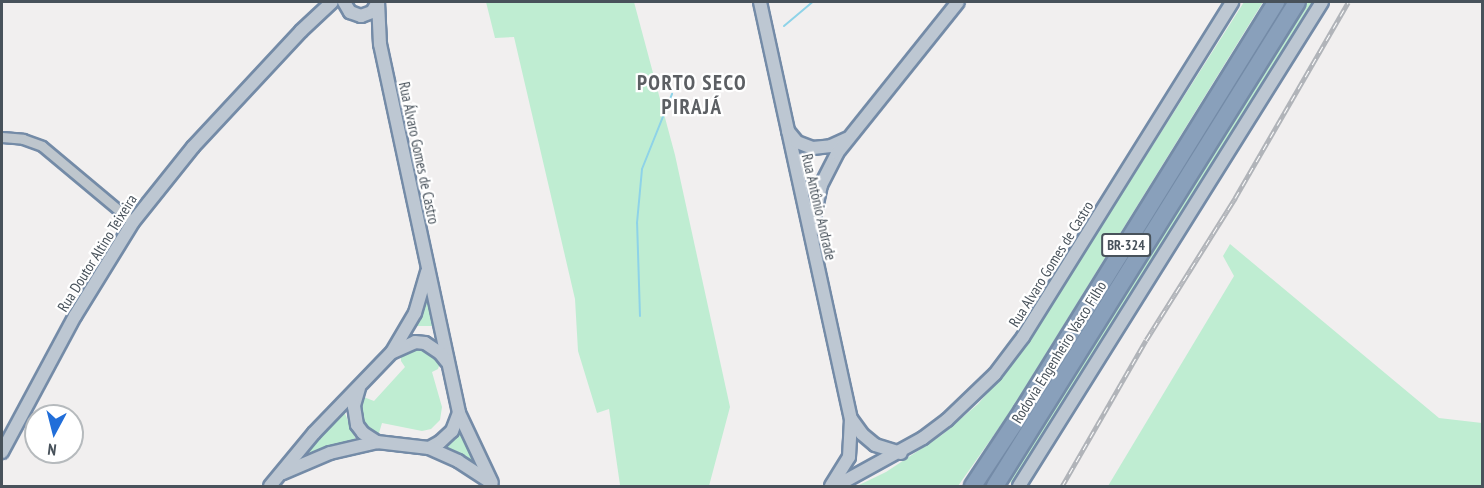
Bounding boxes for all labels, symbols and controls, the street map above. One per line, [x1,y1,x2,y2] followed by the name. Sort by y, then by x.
[637,70,747,120] district label: PORTO SECO PIRAJÁ
[395,80,443,226] street label: Rua Álvaro Gomes de Castro
[798,152,840,262] street label: Rua Antônio Andrade
[53,191,141,315] street label: Rua Doutor Altino Teixeira
[1005,198,1097,330] street label: Rua Alvaro Gomes de Castro
[1100,234,1152,256] road number: BR-324
[1008,278,1110,426] street label: Rodovia Engenheiro Vasco Filho
[24,404,84,464] north arrow
[47,439,58,460] text: N

